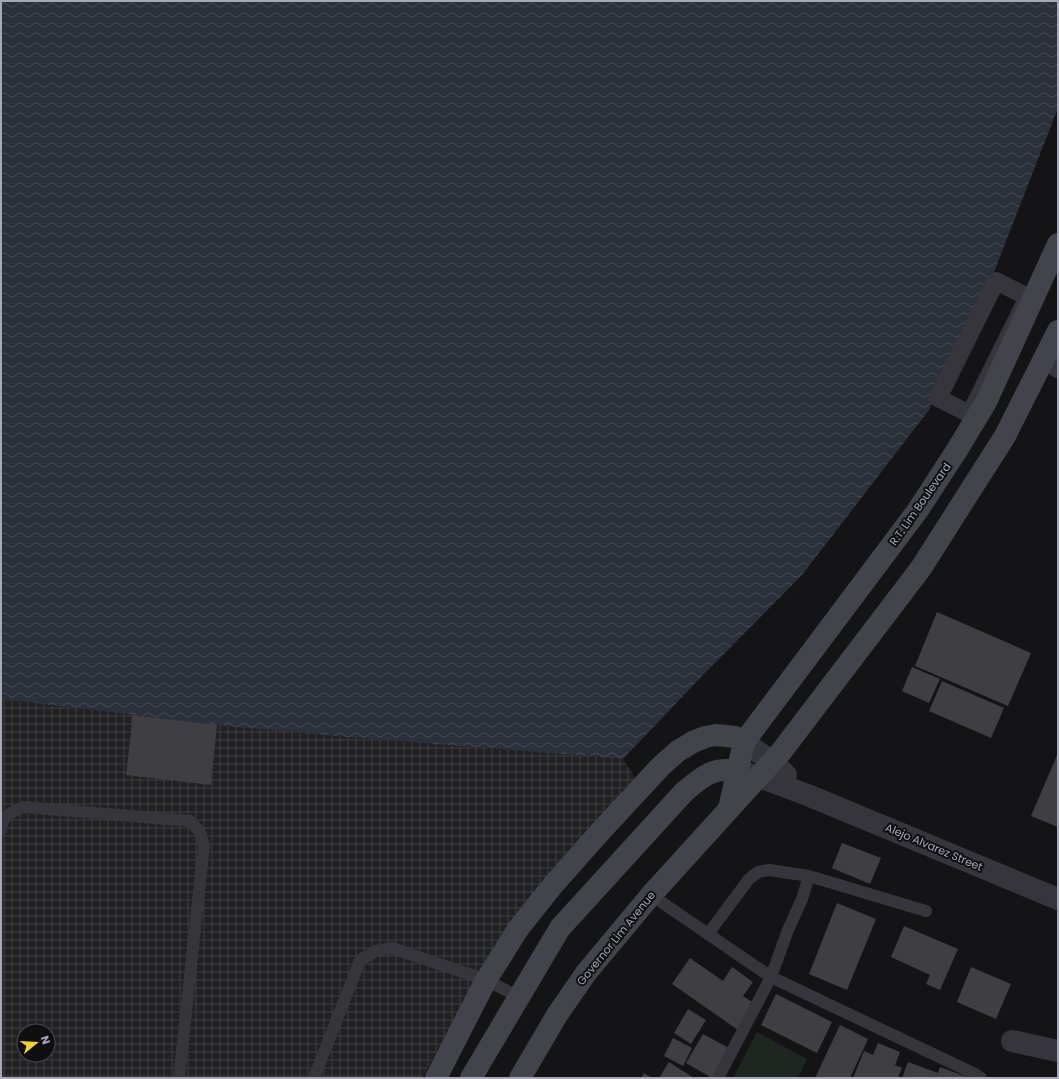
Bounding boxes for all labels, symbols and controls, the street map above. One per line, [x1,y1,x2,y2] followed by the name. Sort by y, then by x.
[886,460,954,548] street label: R.T. Lim Boulevard
[883,819,985,875] street label: Alejo Alvarez Street
[573,887,659,988] street label: Governor Lim Avenue
[16,1023,56,1063] north arrow
[37,1033,54,1046] text: N

